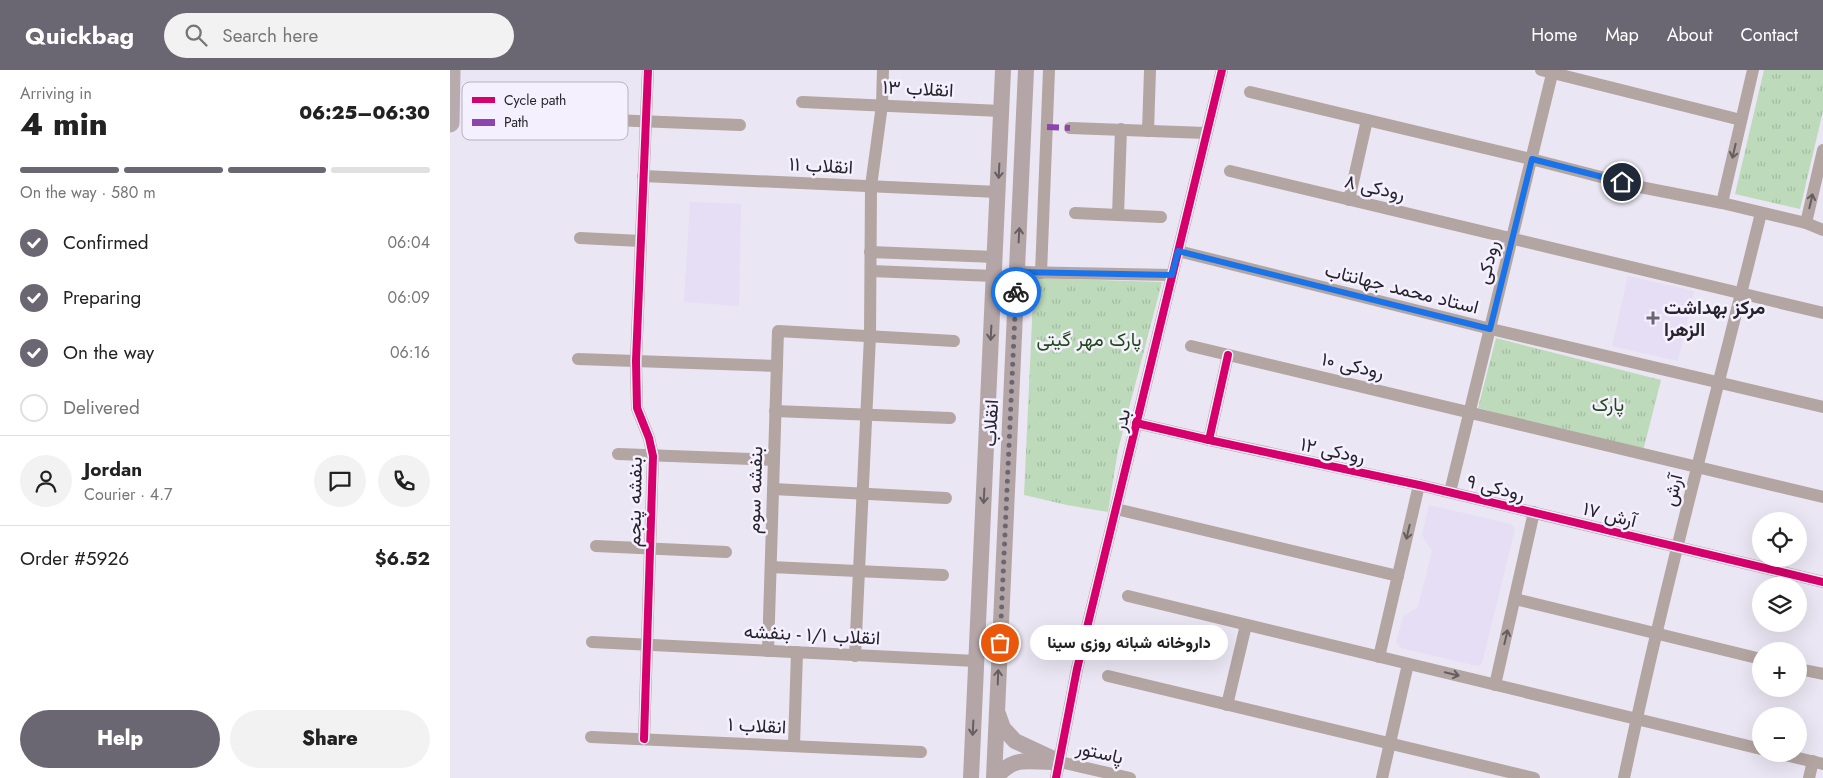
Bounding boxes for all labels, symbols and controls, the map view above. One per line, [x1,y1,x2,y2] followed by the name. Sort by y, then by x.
[164,13,514,58] search box
[25,18,134,53] text: Quickbag
[182,21,210,49] icon: search
[222,22,318,49] text: Search here
[1531,22,1577,48] text: Home
[1605,22,1639,48] text: Map
[1667,22,1712,48] text: About
[1740,22,1798,48] text: Contact
[882,73,954,104] street label: انقلاب ۱۳
[20,82,92,105] text: Arriving in
[462,82,628,140] legend
[504,90,566,110] text: Cycle path
[299,99,430,126] text: 06:25–06:30
[20,101,108,147] text: 4 min
[504,112,529,132] text: Path
[1729,143,1738,159] one-way arrow
[788,150,854,181] street label: انقلاب ۱۱
[1601,161,1643,203] pin
[994,163,1003,179] one-way arrow
[1342,167,1408,208] street label: رودکی ۸
[1608,168,1636,196] icon: home
[20,181,156,204] text: On the way · 580 m
[1807,194,1816,210] one-way arrow
[1014,227,1023,243] one-way arrow
[20,229,48,257] icon: check
[63,229,149,256] text: Confirmed
[387,231,430,254] text: 06:04
[1469,237,1506,287] street label: رودکی
[1322,256,1482,321] street label: استاد محمد جهانتاب
[991,267,1041,317] courier
[1002,278,1030,306] icon: bike
[20,284,48,312] icon: check
[63,284,141,311] text: Preparing
[388,286,430,309] text: 06:09
[1664,294,1765,343] place label: مرکز بهداشت الزهرا
[1646,311,1660,325] marker: مرکز بهداشت الزهرا
[987,325,996,341] one-way arrow
[1036,326,1142,353] park label: پارک مهر گیتی
[20,339,48,367] icon: check
[63,339,154,366] text: On the way
[390,341,430,364] text: 06:16
[1319,345,1387,386] street label: رودکی ۱۰
[1592,391,1624,418] park label: پارک
[63,394,140,421] text: Delivered
[976,399,1005,447] street label: انقلاب
[1105,406,1137,435] street label: بدر
[1298,430,1368,470] street label: رودکی ۱۲
[739,446,770,534] street label: بنفشه سوم
[20,455,72,507] button: person
[314,455,366,507] button: chat
[378,455,430,507] button: phone
[84,456,142,483] text: Jordan
[620,457,649,547] street label: بنفشه پنجم
[1464,467,1528,508] street label: رودکی ۹
[1656,470,1690,509] street label: آرش
[84,483,172,506] text: Courier · 4.7
[979,488,988,504] one-way arrow
[1580,495,1641,535] street label: آرش ۱۷
[1752,512,1807,762] map controls
[1752,512,1807,567] button: locate
[1403,524,1412,540] one-way arrow
[20,545,129,572] text: Order #5926
[375,545,430,572] text: $6.52
[1752,577,1807,632] button: layers
[743,617,881,652] street label: انقلاب ۱/۱ - بنفشه
[979,622,1021,664] pin
[1030,626,1228,660] callout: داروخانه شبانه روزی سینا
[986,629,1014,657] icon: bag
[1502,630,1511,646] one-way arrow
[1047,631,1211,654] text: داروخانه شبانه روزی سینا
[1752,642,1807,697] button: +
[993,669,1003,686] one-way arrow
[1443,670,1459,679] one-way arrow
[1752,707,1807,762] button: −
[20,710,220,768] button: Help
[230,710,430,768] button: Share
[727,710,787,741] street label: انقلاب ۱
[968,720,977,736] one-way arrow
[1073,734,1126,771] street label: پاستور

